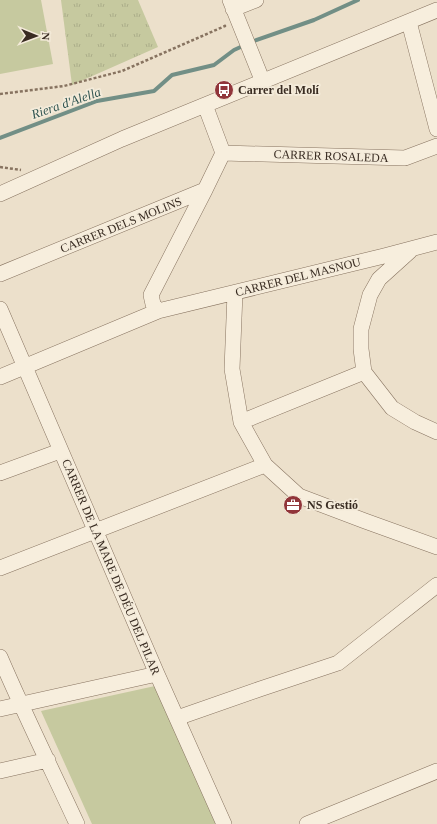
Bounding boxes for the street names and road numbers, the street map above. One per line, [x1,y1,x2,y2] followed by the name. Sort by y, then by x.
[273,147,389,165] street label: CARRER ROSALEDA
[58,194,184,256] street label: CARRER DELS MOLINS
[234,255,363,299] street label: CARRER DEL MASNOU
[59,457,163,677] street label: CARRER DE LA MARE DE DÉU DEL PILAR

